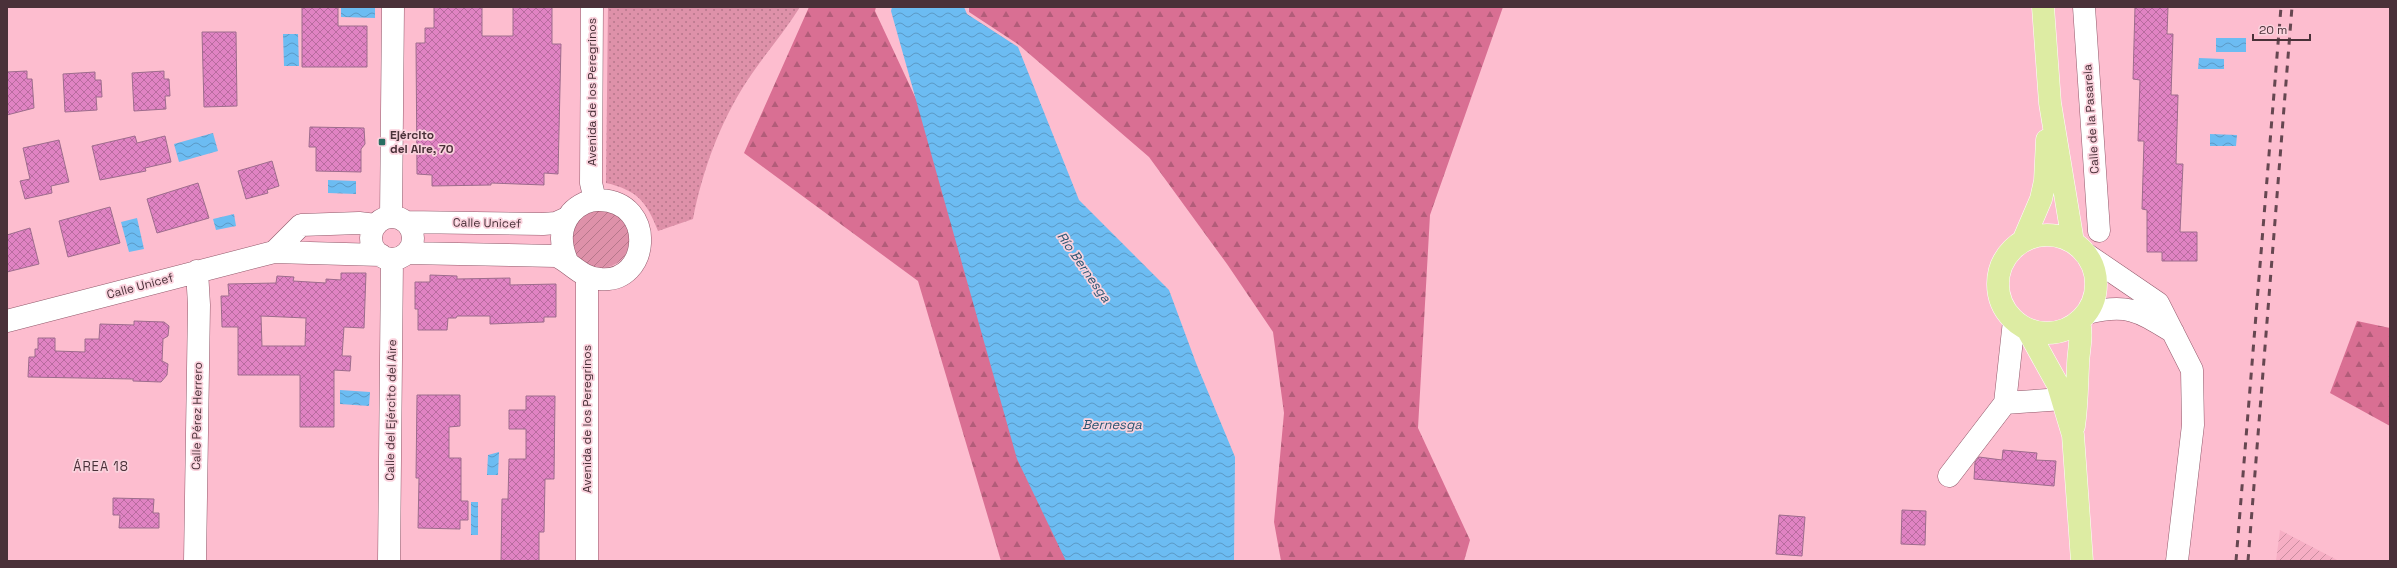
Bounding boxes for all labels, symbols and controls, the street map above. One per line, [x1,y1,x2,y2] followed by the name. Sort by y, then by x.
[2253,16,2310,42] scale bar
[584,18,600,166] street label: Avenida de los Peregrinos
[2259,22,2287,38] text: 20 m
[2079,64,2103,174] street label: Calle de la Pasarela
[390,127,454,157] place label: Ejército del Aire, 70
[377,137,387,147] marker: Ejército del Aire, 70
[453,214,521,232] street label: Calle Unicef
[1053,228,1115,306] water label: Río Bernesga
[105,269,175,303] street label: Calle Unicef
[382,339,400,481] street label: Calle del Ejército del Aire
[579,345,595,493] street label: Avenida de los Peregrinos
[188,362,206,470] street label: Calle Pérez Herrero
[1082,416,1142,433] water label: Bernesga
[73,458,129,475] district label: ÁREA 18

